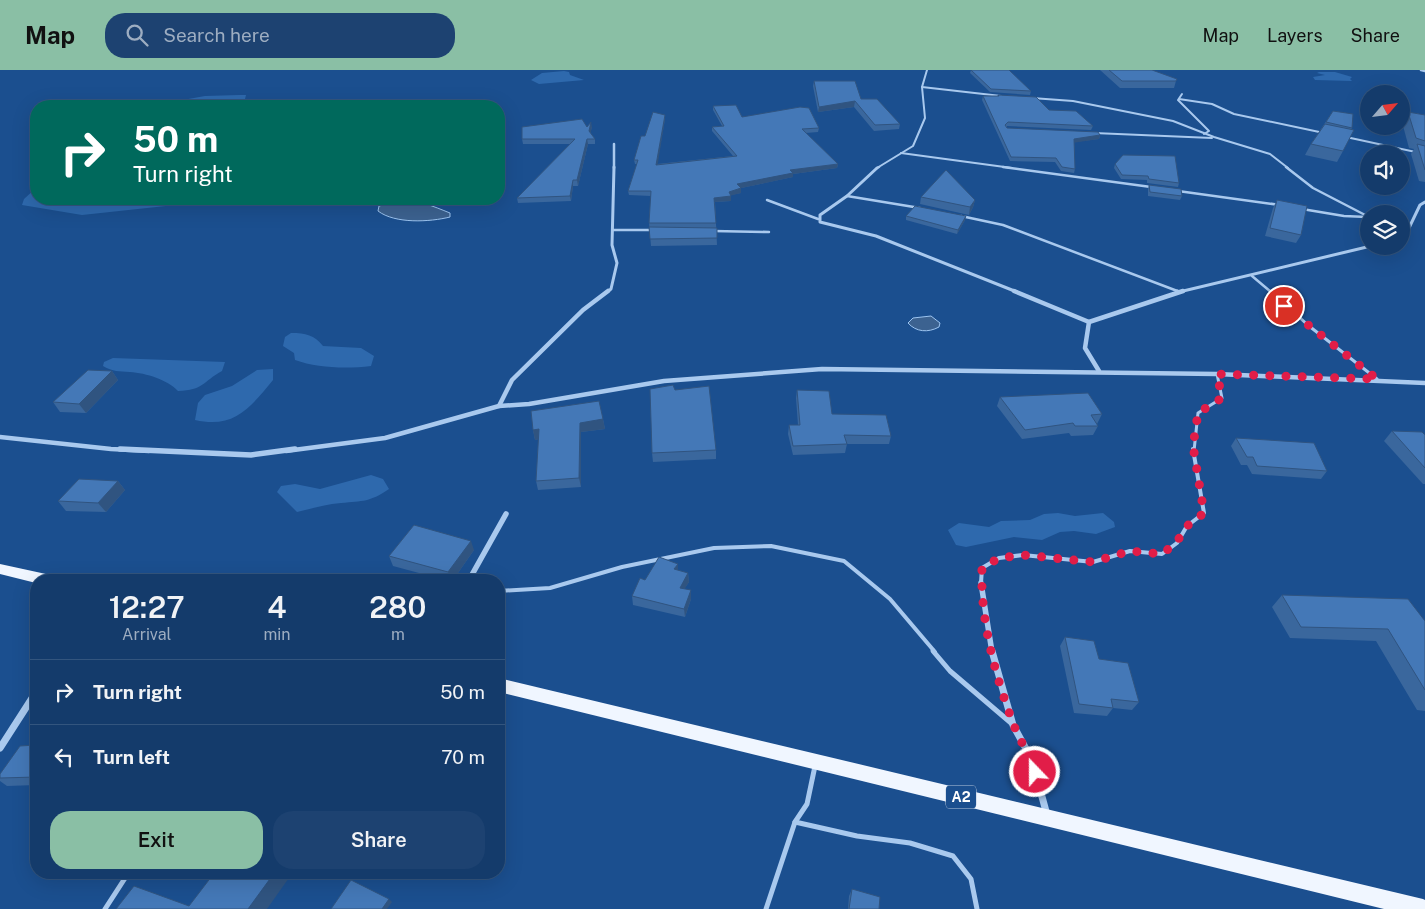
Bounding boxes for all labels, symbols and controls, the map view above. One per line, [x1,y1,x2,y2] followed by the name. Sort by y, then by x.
[105,13,455,58] search box
[25,21,75,49] text: Map
[123,21,151,49] icon: search
[163,24,270,46] text: Search here
[1203,25,1239,46] text: Map
[1267,25,1323,46] text: Layers
[1351,25,1400,46] text: Share
[1360,85,1410,135] north arrow
[1360,85,1410,255] map controls
[133,119,218,160] text: 50 m
[50,120,115,185] icon: right
[1360,145,1410,195] button: sound
[133,161,233,187] text: Turn right
[1360,205,1410,255] button: layers
[1263,285,1305,327] pin
[1270,292,1298,320] icon: arrive
[109,589,185,625] text: 12:27
[267,589,287,625] text: 4
[369,589,426,625] text: 280
[122,625,171,644] text: Arrival
[263,625,291,644] text: min
[391,625,405,644] text: m
[50,678,78,706] icon: right
[93,681,182,703] text: Turn right
[440,681,485,703] text: 50 m
[50,743,78,771] icon: left
[1008,745,1060,797] position arrow
[93,746,170,768] text: Turn left
[441,746,485,768] text: 70 m
[946,786,976,809] road number: A2
[50,811,263,869] button: Exit
[273,811,485,869] button: Share

